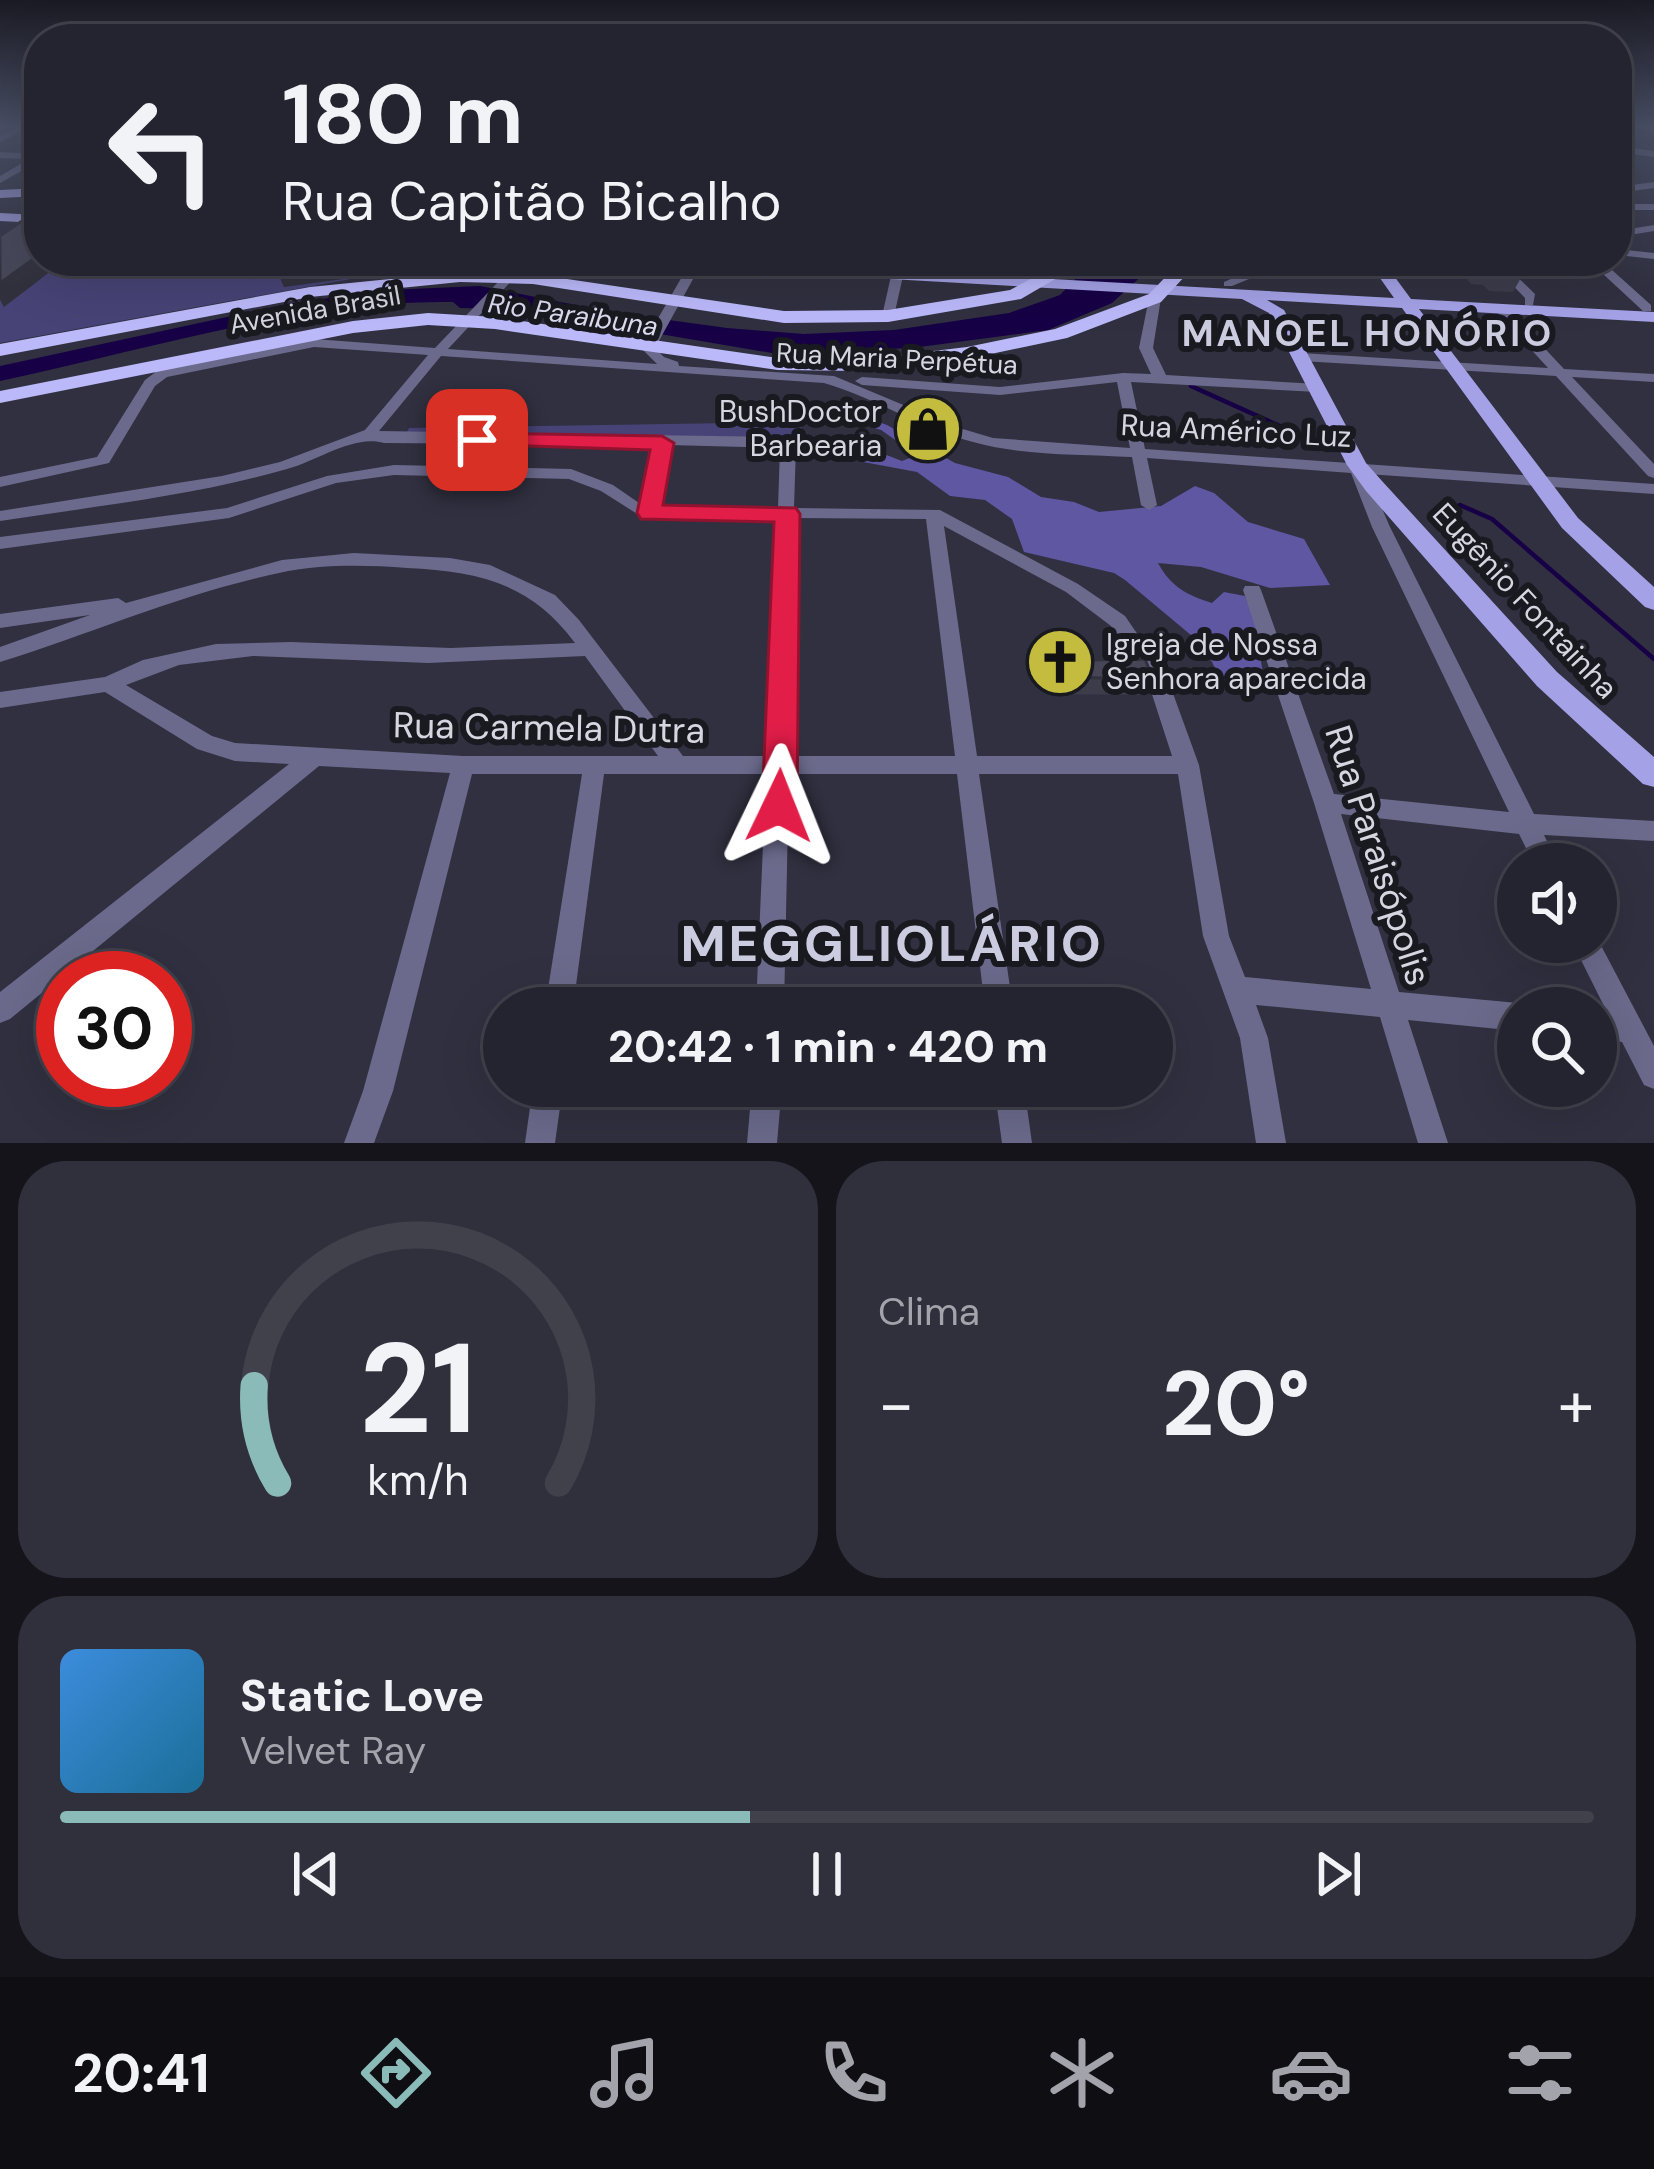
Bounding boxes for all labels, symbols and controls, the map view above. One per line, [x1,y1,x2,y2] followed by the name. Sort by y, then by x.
[282,60,524,169] text: 180 m
[84,72,240,228] icon: left
[282,166,781,237] text: Rua Capitão Bicalho
[227,277,403,342] street label: Avenida Brasil
[486,285,660,344] water label: Rio Paraibuna
[1182,310,1554,357] district label: MANOEL HONÓRIO
[775,335,1019,382] street label: Rua Maria Perpétua
[426,389,528,491] pin
[719,392,882,465] place label: BushDoctor Barbearia
[893,394,963,464] shop icon: BushDoctor Barbearia
[1120,405,1352,456] street label: Rua Américo Luz
[444,407,510,473] icon: arrive
[1424,494,1626,707] street label: Eugênio Fontainha
[1106,625,1367,698] place label: Igreja de Nossa Senhora aparecida
[1025,627,1095,697] church icon: Igreja de Nossa Senhora aparecida
[393,701,705,754] street label: Rua Carmela Dutra
[1314,719,1443,991] street label: Rua Paraisópolis
[716,743,842,869] position arrow
[1497,843,1617,1107] map controls
[1497,843,1617,963] button: sound
[680,910,1104,977] district label: MEGGLIOLÁRIO
[36,951,192,1107] speed limit sign: 30
[1497,987,1617,1107] button: search
[608,1017,1048,1076] text: 20:42 · 1 min · 420 m
[878,1286,980,1337] text: Clima
[359,1308,477,1471] text: 21
[1162,1346,1310,1463] text: 20°
[878,1362,914,1447] text: −
[1558,1362,1594,1447] text: +
[367,1451,469,1507] text: km/h
[240,1666,484,1725] text: Static Love
[240,1725,426,1776] text: Velvet Ray
[283,1841,349,1907] icon: previous
[794,1841,860,1907] icon: pause
[1305,1841,1371,1907] icon: next
[354,2031,438,2115] icon: directions
[583,2031,667,2115] icon: music
[812,2031,896,2115] icon: phone
[1040,2031,1124,2115] icon: climate
[1269,2031,1353,2115] icon: car
[1498,2031,1582,2115] icon: filters
[72,2038,210,2109] text: 20:41

